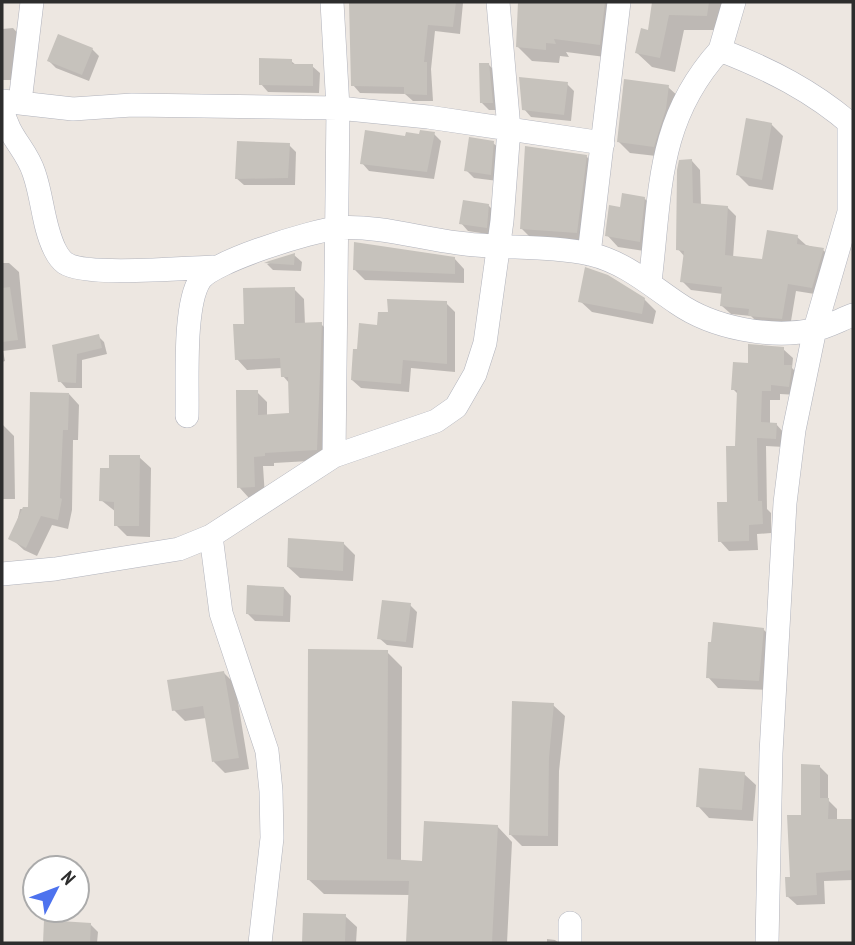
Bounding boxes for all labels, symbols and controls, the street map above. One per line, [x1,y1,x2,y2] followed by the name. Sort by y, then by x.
[21,854,91,924] north arrow
[56,866,81,889] text: N

